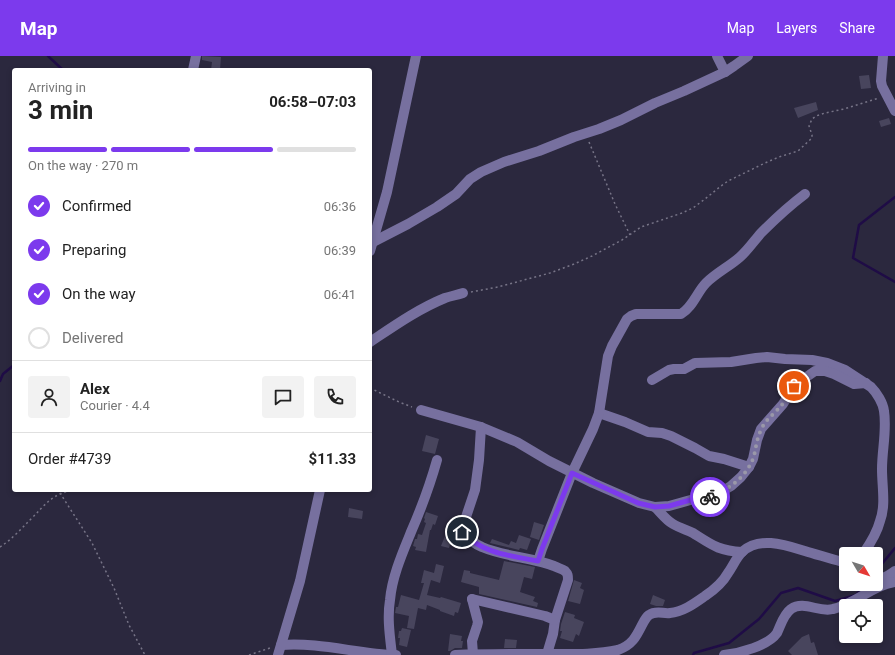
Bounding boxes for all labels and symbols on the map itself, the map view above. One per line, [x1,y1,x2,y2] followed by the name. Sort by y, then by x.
[777,369,811,403] pin
[690,477,730,517] courier
[445,515,479,549] pin
[839,547,883,591] north arrow

